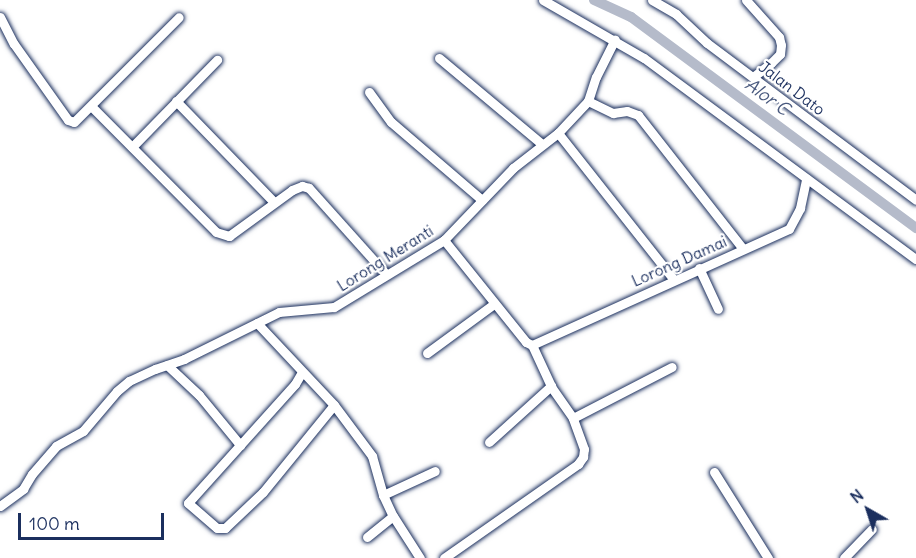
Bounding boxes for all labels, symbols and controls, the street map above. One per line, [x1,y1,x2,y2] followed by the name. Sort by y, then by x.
[755,57,829,119] street label: Jalan Dato
[741,74,793,120] water label: Alor C
[333,221,437,295] street label: Lorong Meranti
[628,231,730,291] street label: Lorong Damai
[838,480,898,540] north arrow
[846,485,867,507] text: N
[21,501,166,539] scale bar
[29,512,80,535] text: 100 m

